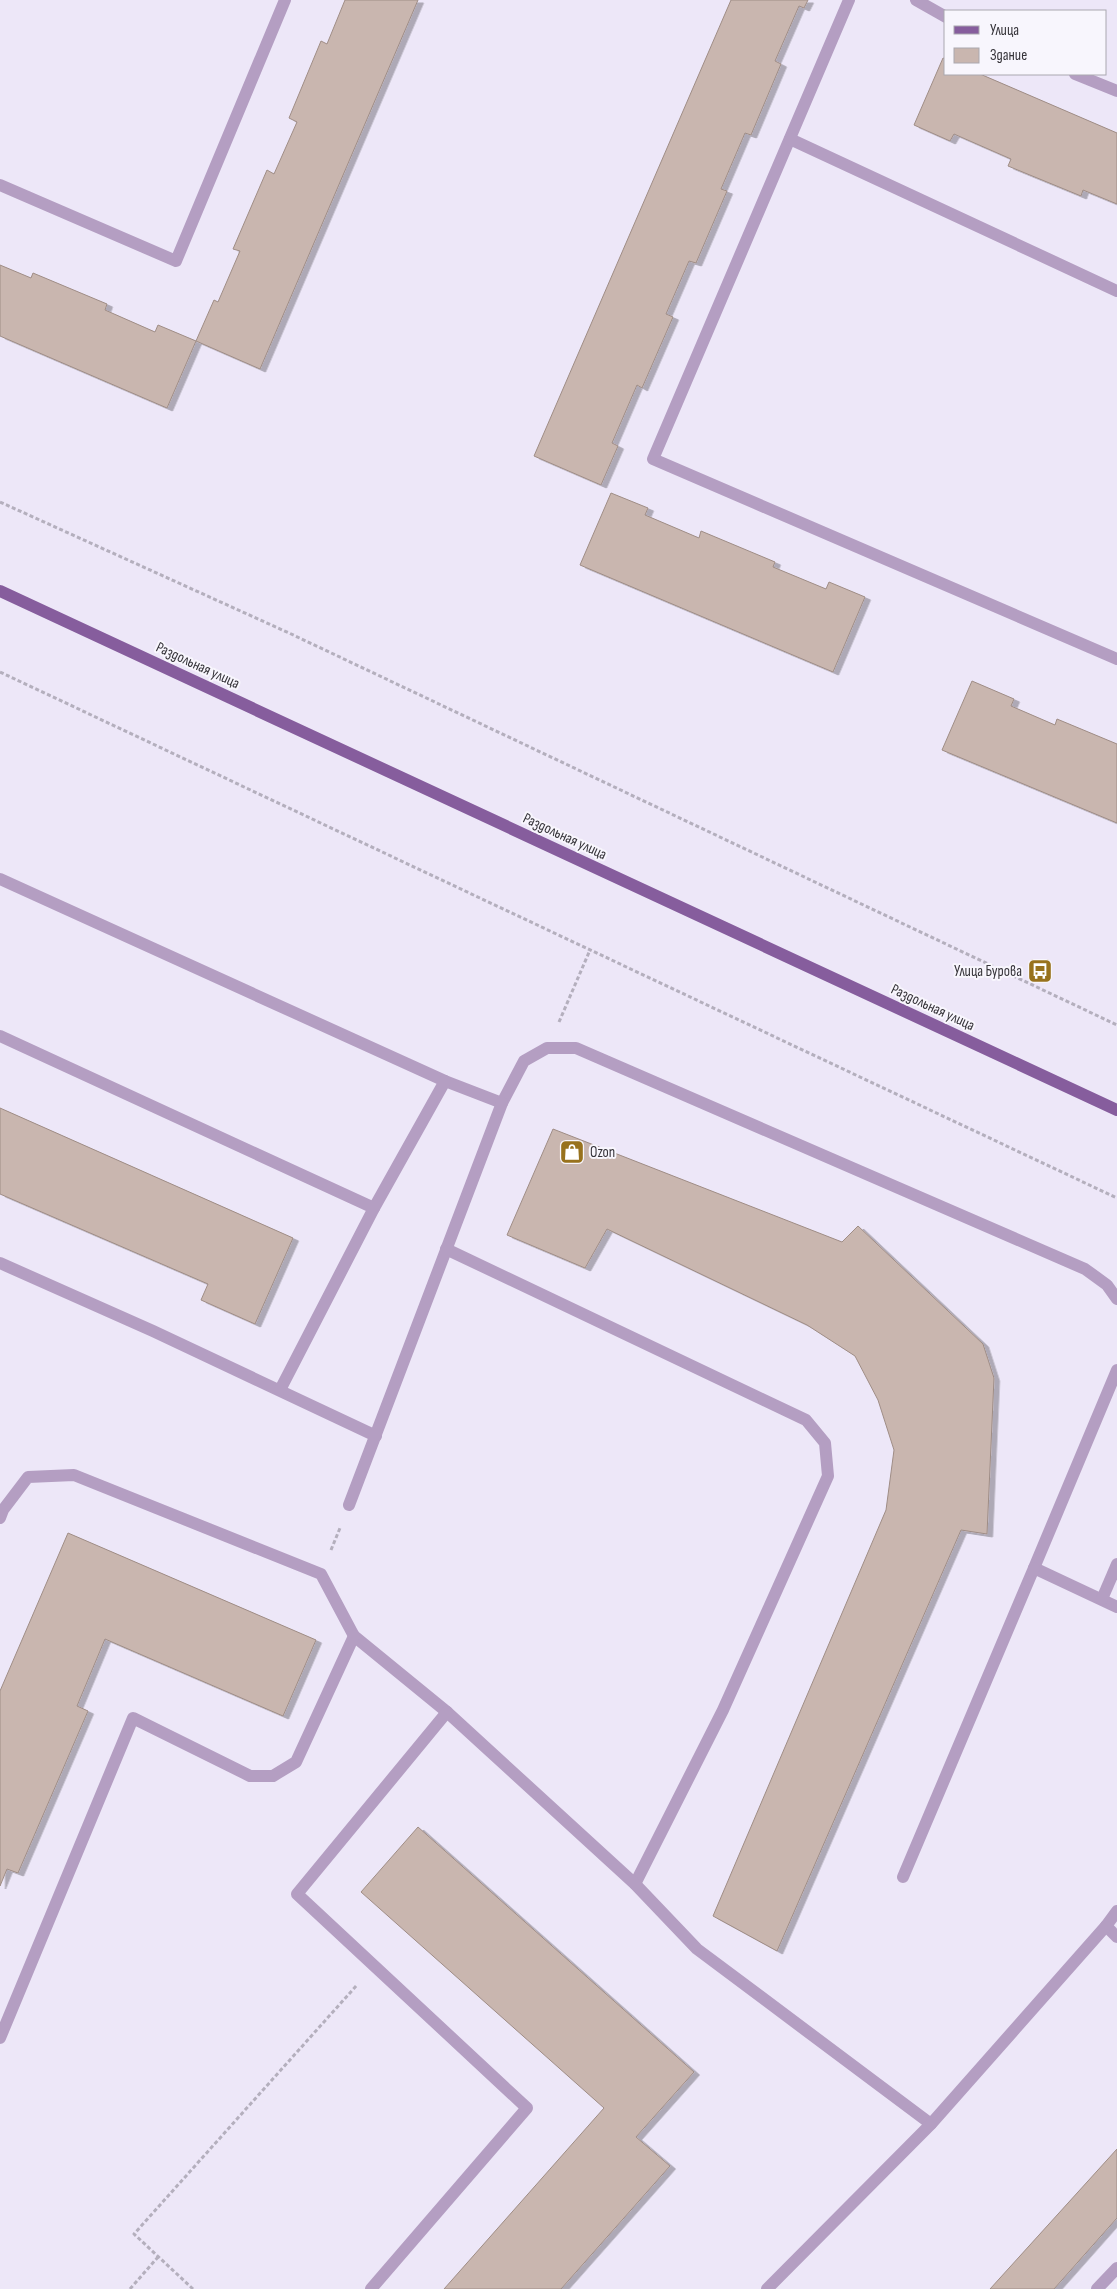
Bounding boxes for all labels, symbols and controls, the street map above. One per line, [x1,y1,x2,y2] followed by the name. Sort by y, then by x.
[944,10,1107,75] legend
[990,21,1019,40] text: Улица
[990,46,1027,65] text: Здание
[153,638,243,693] street label: Раздольная улица
[520,809,610,864] street label: Раздольная улица
[1027,958,1053,984] bus stop icon: Улица Бурова
[954,962,1022,981] place label: Улица Бурова
[888,980,978,1035] street label: Раздольная улица
[559,1139,585,1165] shop icon: Ozon
[590,1143,615,1162] place label: Ozon

